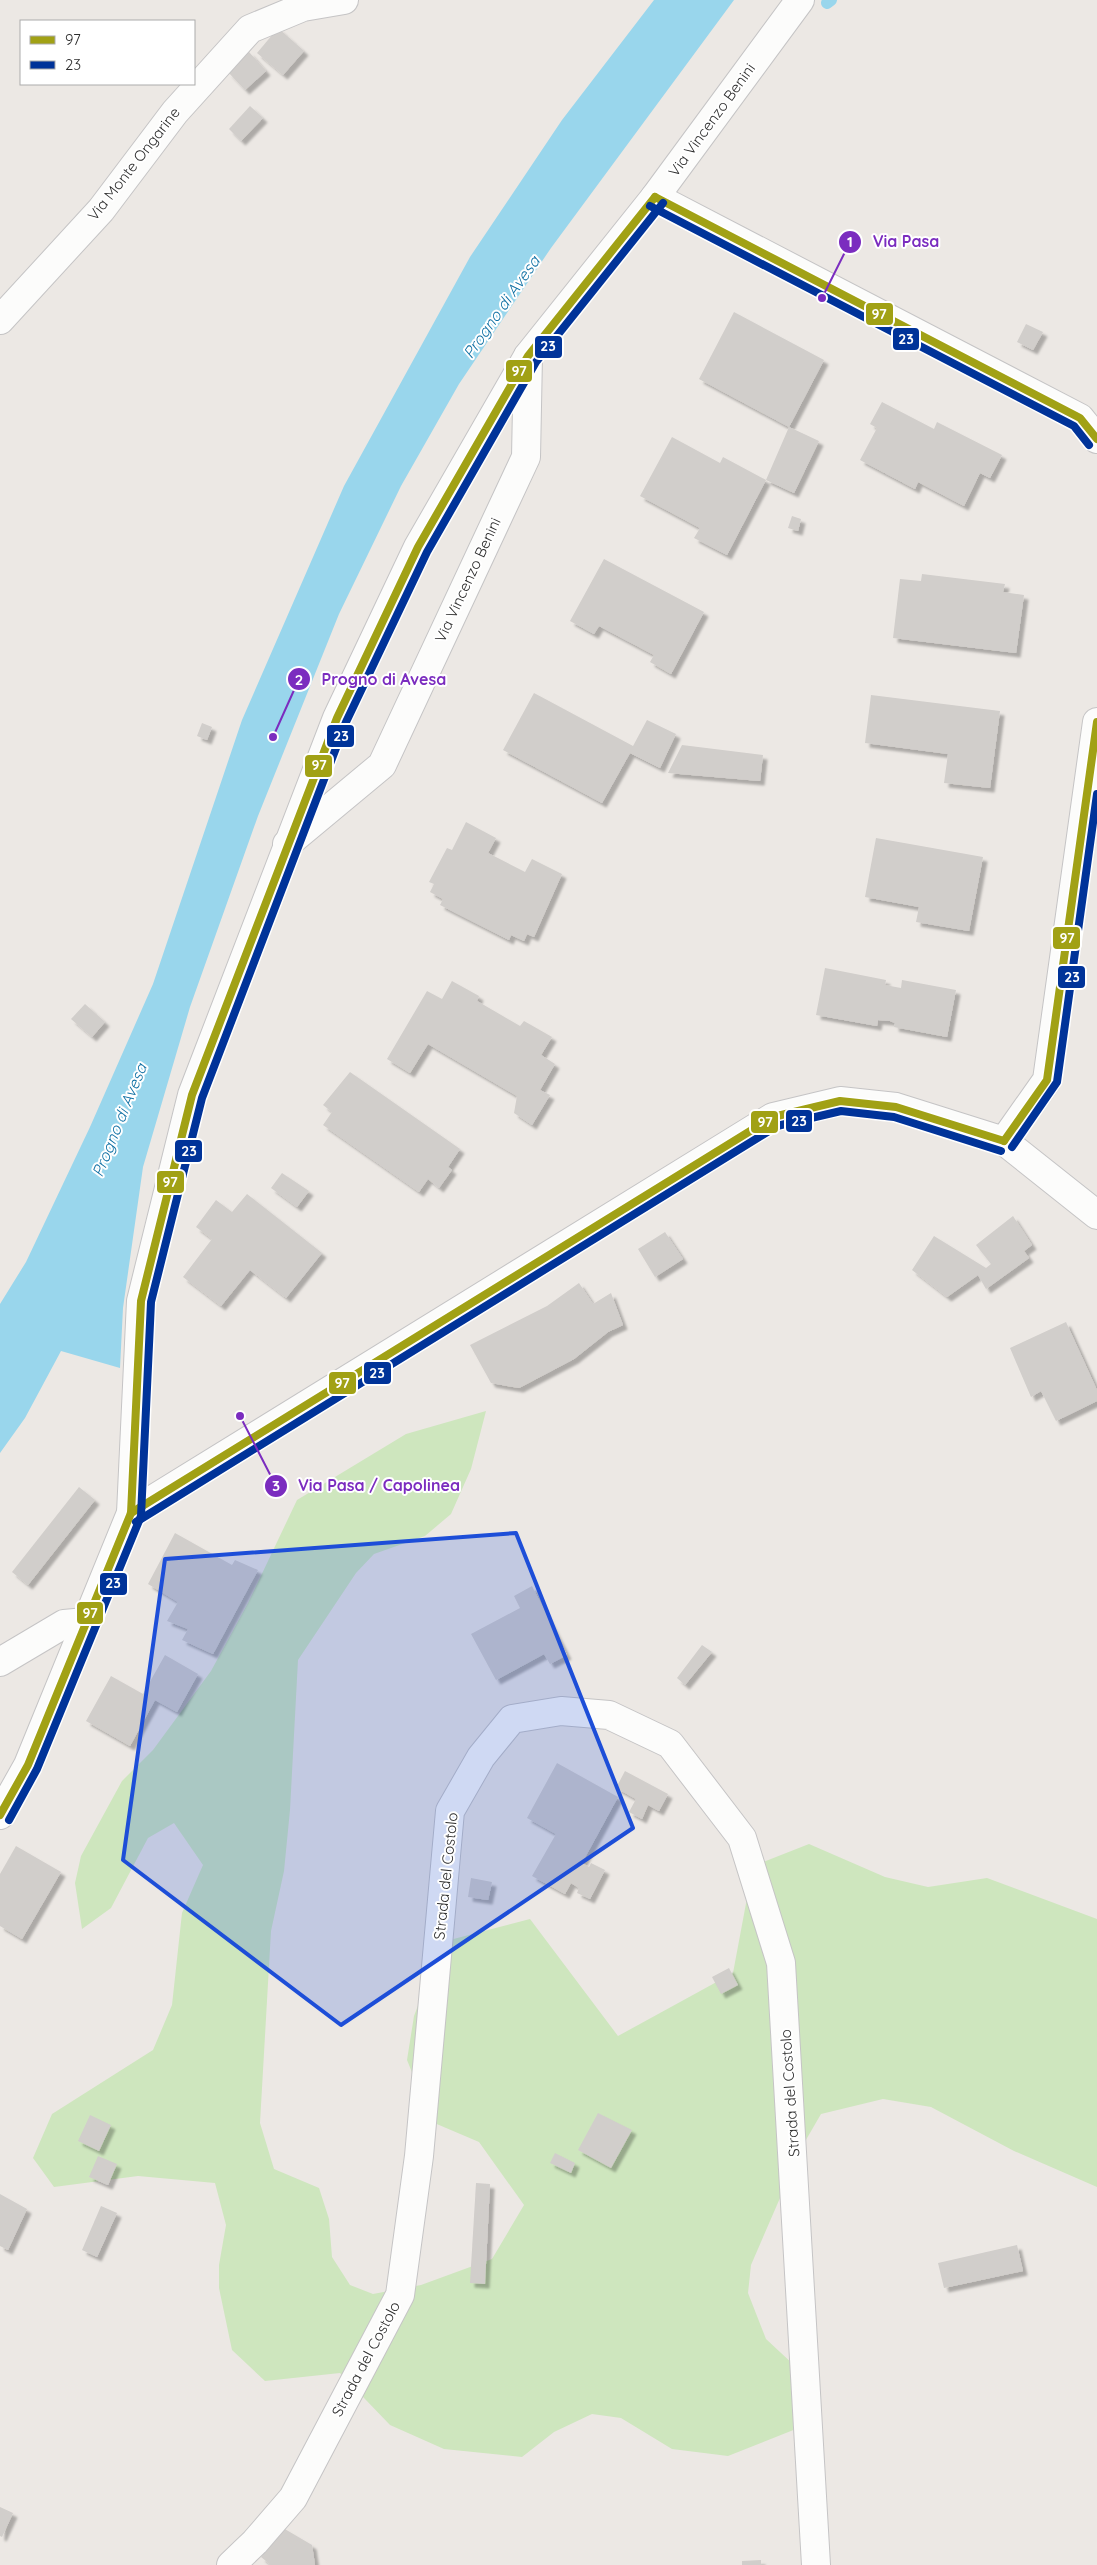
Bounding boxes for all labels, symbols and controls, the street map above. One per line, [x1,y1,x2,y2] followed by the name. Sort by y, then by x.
[20,20,195,85] legend
[65,30,81,49] text: 97
[65,55,81,74] text: 23
[664,59,759,180] street label: Via Vincenzo Benini
[83,103,184,224] street label: Via Monte Ongarine
[837,226,949,257] callout: Via Pasa
[873,231,939,251] text: Via Pasa
[847,232,853,251] text: 1
[458,251,544,362] water label: Progno di Avesa
[865,302,894,326] line badge: 97
[871,305,887,323] text: 97
[892,327,920,351] line badge: 23
[898,330,914,348] text: 23
[534,335,563,359] line badge: 23
[540,337,556,355] text: 23
[505,359,533,383] line badge: 97
[511,362,527,380] text: 97
[430,514,505,645] street label: Via Vincenzo Benini
[287,664,456,695] callout: Progno di Avesa
[322,669,446,689] text: Progno di Avesa
[295,670,303,689] text: 2
[326,724,355,748] line badge: 23
[333,727,349,745] text: 23
[304,754,333,778] line badge: 97
[311,756,327,774] text: 97
[1052,926,1081,950] line badge: 97
[1059,929,1075,947] text: 97
[1057,965,1086,989] line badge: 23
[1064,968,1080,986] text: 23
[87,1059,151,1180] water label: Progno di Avesa
[785,1109,813,1133] line badge: 23
[750,1110,779,1134] line badge: 97
[791,1112,807,1130] text: 23
[757,1113,773,1131] text: 97
[174,1139,203,1163] line badge: 23
[181,1142,197,1160] text: 23
[156,1170,185,1194] line badge: 97
[162,1173,178,1191] text: 97
[363,1361,392,1385] line badge: 23
[369,1364,385,1382] text: 23
[328,1371,357,1395] line badge: 97
[334,1374,350,1392] text: 97
[263,1470,470,1501] callout: Via Pasa / Capolinea
[298,1475,460,1495] text: Via Pasa / Capolinea
[272,1476,280,1495] text: 3
[99,1572,128,1596] line badge: 23
[105,1574,121,1592] text: 23
[76,1601,104,1625] line badge: 97
[82,1604,98,1622] text: 97
[429,1811,462,1941] street label: Strada del Costolo
[776,2029,803,2157] street label: Strada del Costolo
[327,2298,404,2420] street label: Strada del Costolo

